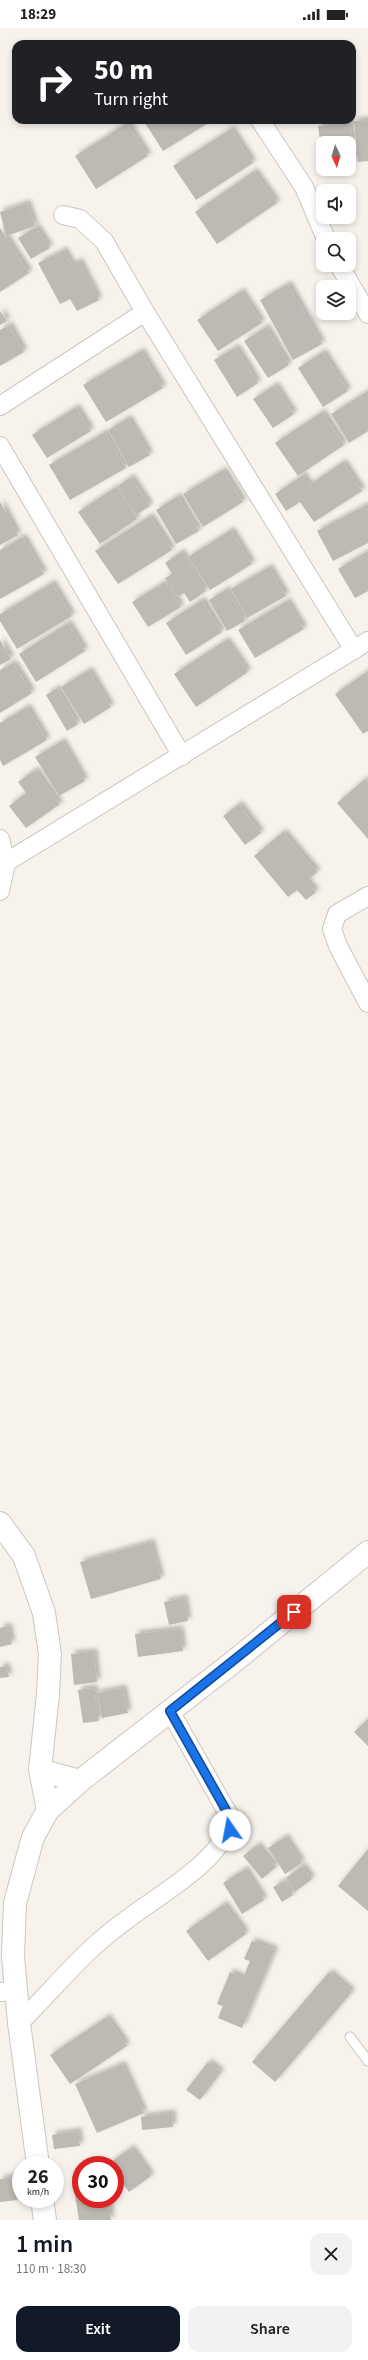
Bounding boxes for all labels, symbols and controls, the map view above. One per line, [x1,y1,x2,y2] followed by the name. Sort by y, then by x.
[20,4,56,25] text: 18:29
[94,50,153,90] text: 50 m
[28,56,80,108] icon: right
[94,87,168,112] text: Turn right
[316,136,356,176] north arrow
[316,136,356,320] map controls
[316,184,356,224] button: sound
[316,232,356,272] button: search
[316,280,356,320] button: layers
[277,1595,311,1629] pin
[283,1601,305,1623] icon: arrive
[209,1809,251,1851] position arrow
[72,2156,124,2208] speed limit sign: 30
[27,2163,49,2191] text: 26
[27,2185,49,2199] text: km/h
[16,2227,73,2262] text: 1 min
[310,2233,352,2275] button: close
[16,2260,86,2278] text: 110 m · 18:30
[16,2306,180,2352] button: Exit
[188,2306,352,2352] button: Share

